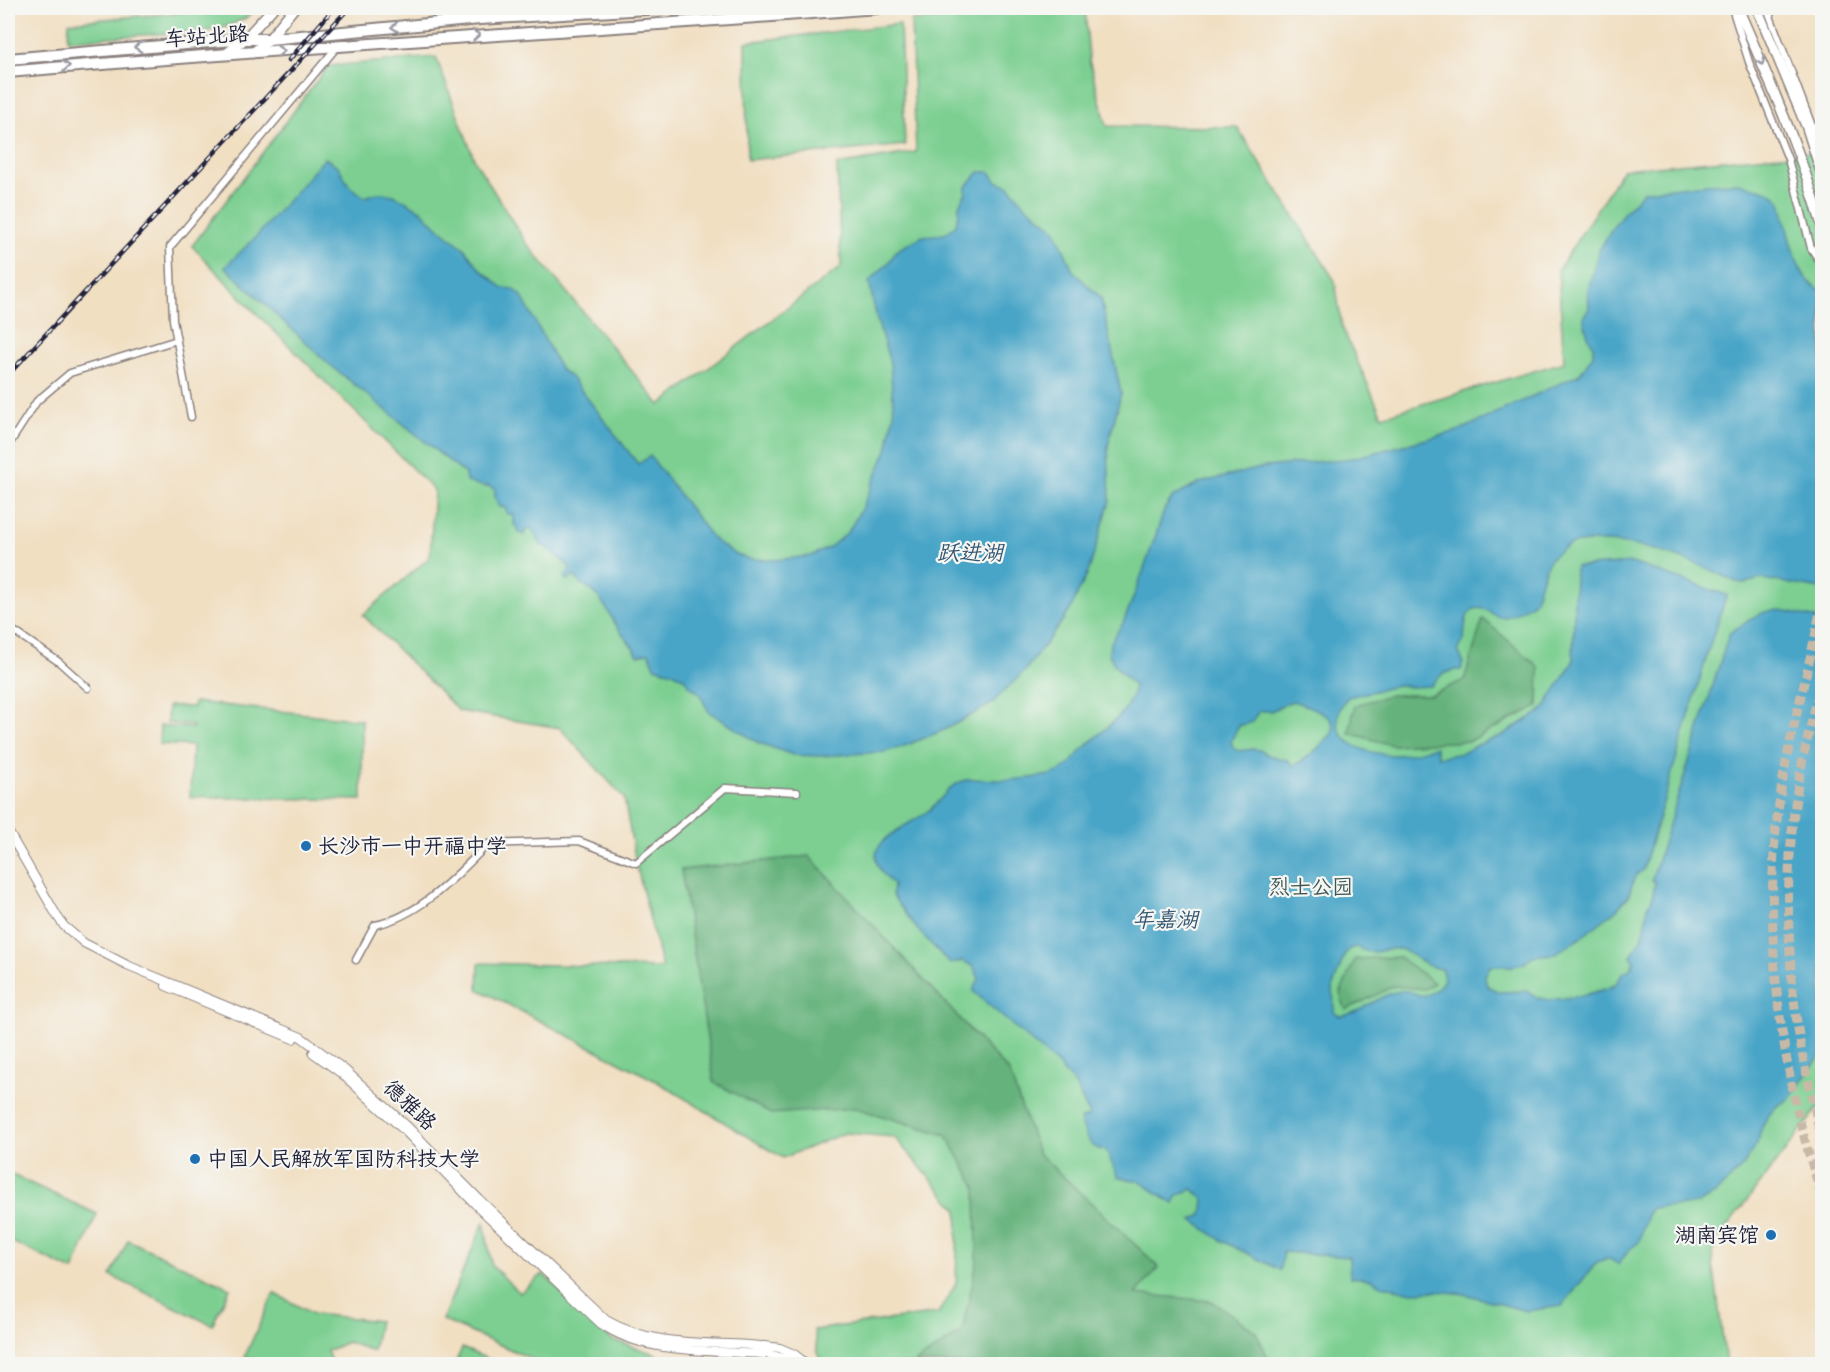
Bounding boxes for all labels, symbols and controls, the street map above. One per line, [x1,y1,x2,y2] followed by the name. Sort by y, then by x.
[164,19,250,54] street label: 车站北路
[391,20,400,33] one-way arrow
[471,29,480,42] one-way arrow
[134,40,143,53] one-way arrow
[277,44,286,57] one-way arrow
[1754,55,1766,66] one-way arrow
[61,60,70,73] one-way arrow
[937,538,1005,569] water label: 跃进湖
[318,832,507,861] place label: 长沙市一中开福中学
[299,839,313,853] marker: 长沙市一中开福中学
[1269,873,1353,902] park label: 烈士公园
[1132,905,1200,936] water label: 年嘉湖
[377,1073,443,1137] street label: 德雅路
[207,1145,480,1174] place label: 中国人民解放军国防科技大学
[188,1152,202,1166] marker: 中国人民解放军国防科技大学
[1675,1221,1759,1250] place label: 湖南宾馆
[1764,1228,1778,1242] marker: 湖南宾馆

